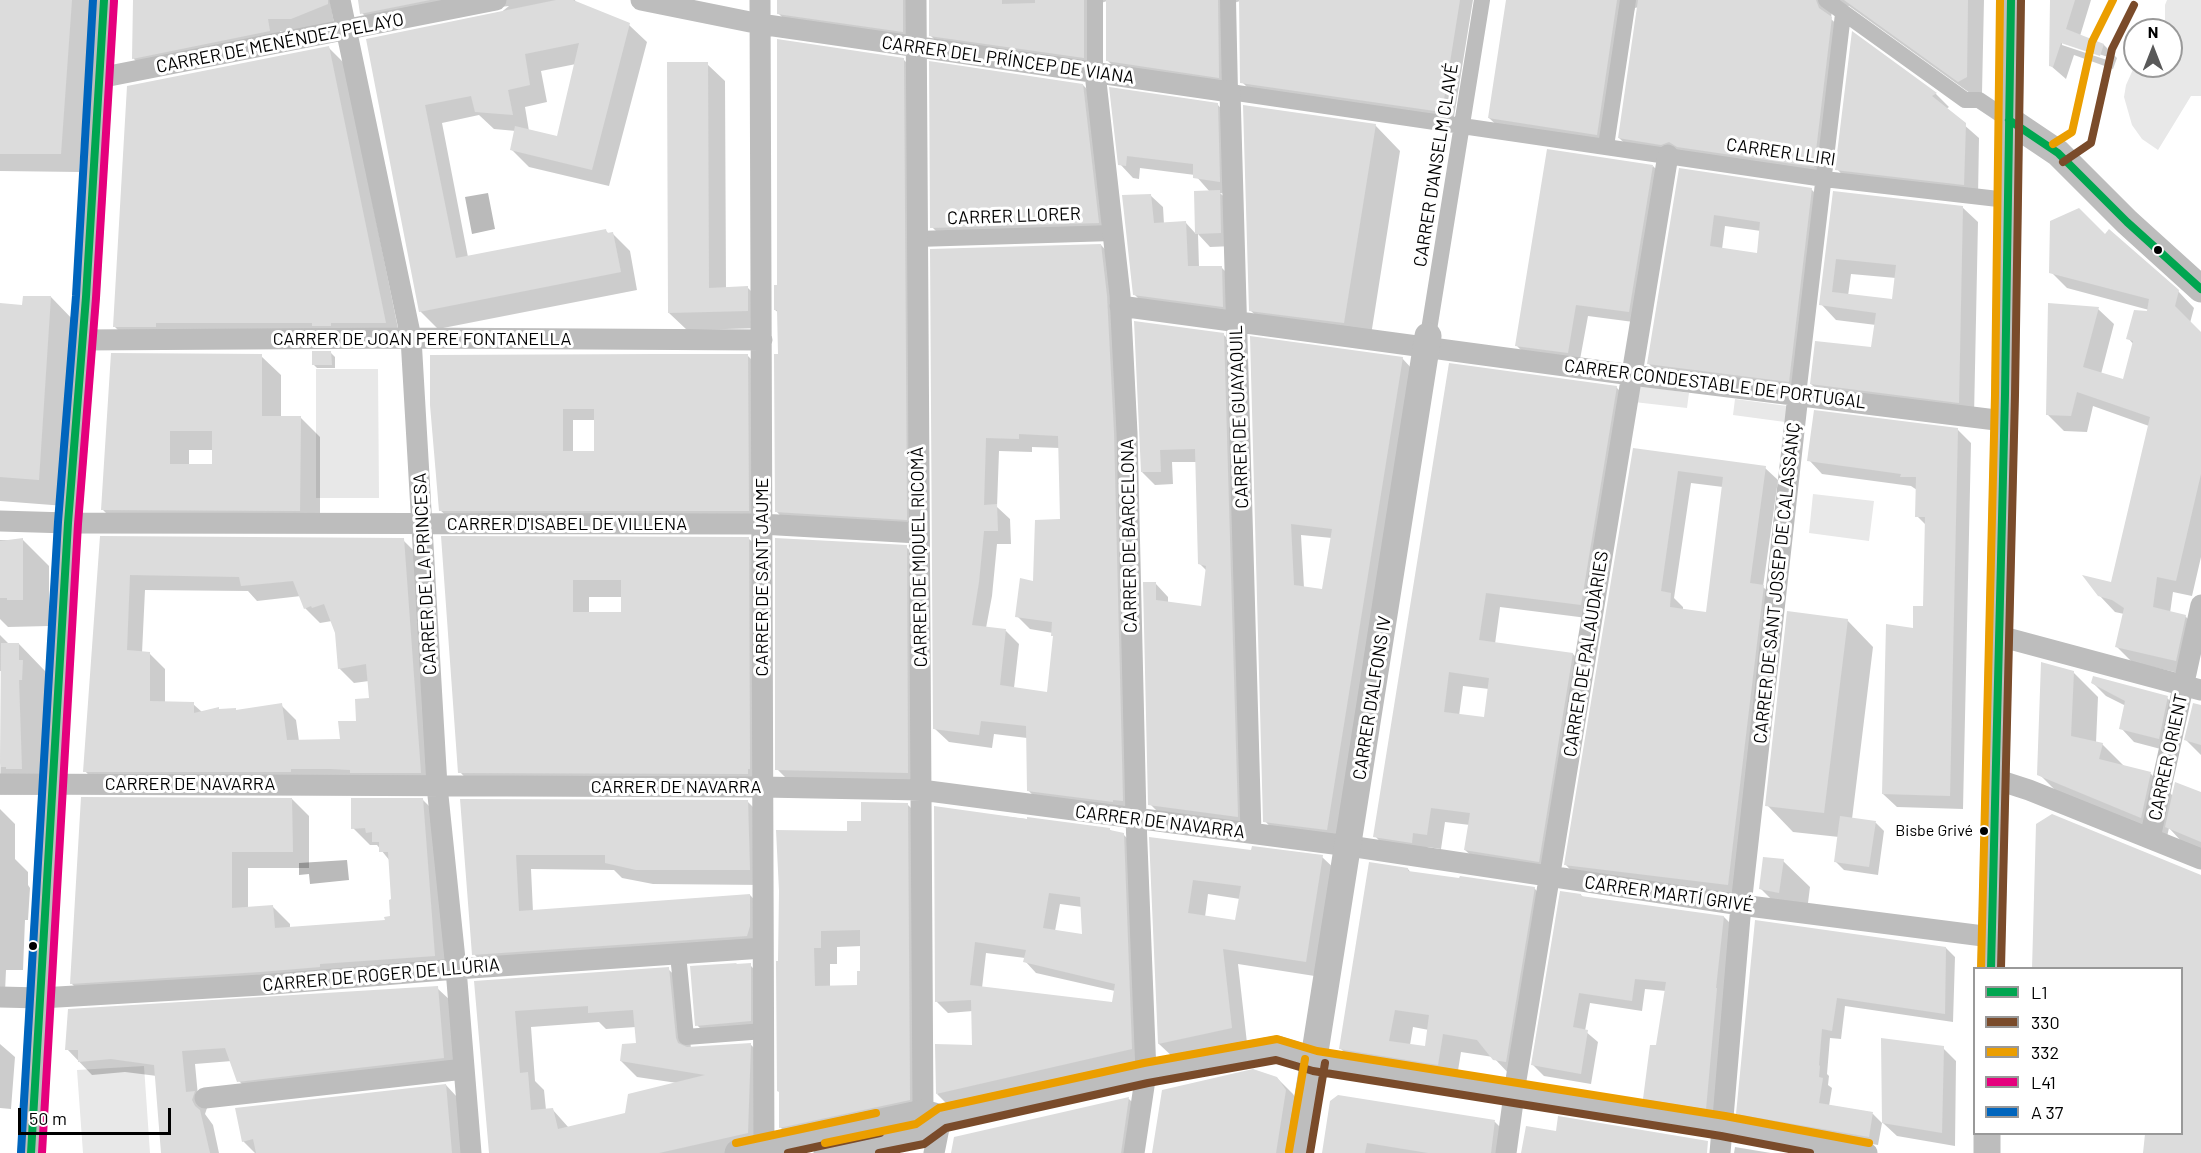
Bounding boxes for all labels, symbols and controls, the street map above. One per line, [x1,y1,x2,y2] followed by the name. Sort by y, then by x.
[154,8,406,78] street label: CARRER DE MENÉNDEZ PELAYO
[2123,18,2183,78] north arrow
[2148,22,2158,41] text: N
[880,32,1136,88] street label: CARRER DEL PRÍNCEP DE VIANA
[1409,61,1463,269] street label: CARRER D'ANSELM CLAVÉ
[1725,134,1837,170] street label: CARRER LLIRI
[947,203,1081,229] street label: CARRER LLORER
[2152,244,2164,256] unlabelled marker
[1225,325,1253,509] street label: CARRER DE GUAYAQUIL
[273,328,571,350] street label: CARRER DE JOAN PERE FONTANELLA
[1563,355,1867,413] street label: CARRER CONDESTABLE DE PORTUGAL
[1749,421,1805,745] street label: CARRER DE SANT JOSEP DE CALASSANÇ
[1117,439,1141,633] street label: CARRER DE BARCELONA
[906,446,932,668] street label: CARRER DE MIQUEL RICOMÀ
[409,472,441,676] street label: CARRER DE LA PRINCESA
[751,478,773,676] street label: CARRER DE SANT JAUME
[447,513,687,535] street label: CARRER D'ISABEL DE VILLENA
[1559,549,1613,759] street label: CARRER DE PALAUDÀRIES
[1348,614,1396,782] street label: CARRER D'ALFONS IV
[2144,691,2192,823] street label: CARRER ORIENT
[105,773,275,795] street label: CARRER DE NAVARRA
[591,776,761,798] street label: CARRER DE NAVARRA
[1074,801,1246,843] street label: CARRER DE NAVARRA
[1895,821,1973,841] place label: Bisbe Grivé
[1978,825,1990,837] marker: Bisbe Grivé
[1583,871,1755,917] street label: CARRER MARTÍ GRIVÉ
[27,940,39,952] unlabelled marker
[261,954,501,996] street label: CARRER DE ROGER DE LLÚRIA
[1973,967,2183,1135] legend
[2031,981,2048,1003] text: L1
[2031,1011,2060,1033] text: 330
[2031,1041,2059,1063] text: 332
[2031,1071,2056,1093] text: L41
[21,1096,174,1134] scale bar
[2031,1101,2063,1123] text: A 37
[29,1107,67,1129] text: 50 m

